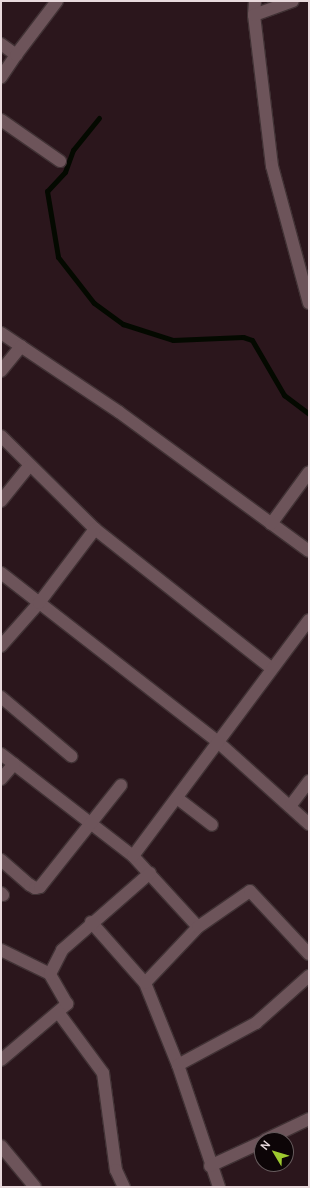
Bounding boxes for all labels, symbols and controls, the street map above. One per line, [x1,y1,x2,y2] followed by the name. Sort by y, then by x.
[254,1132,294,1172] north arrow
[257,1137,273,1153] text: N

